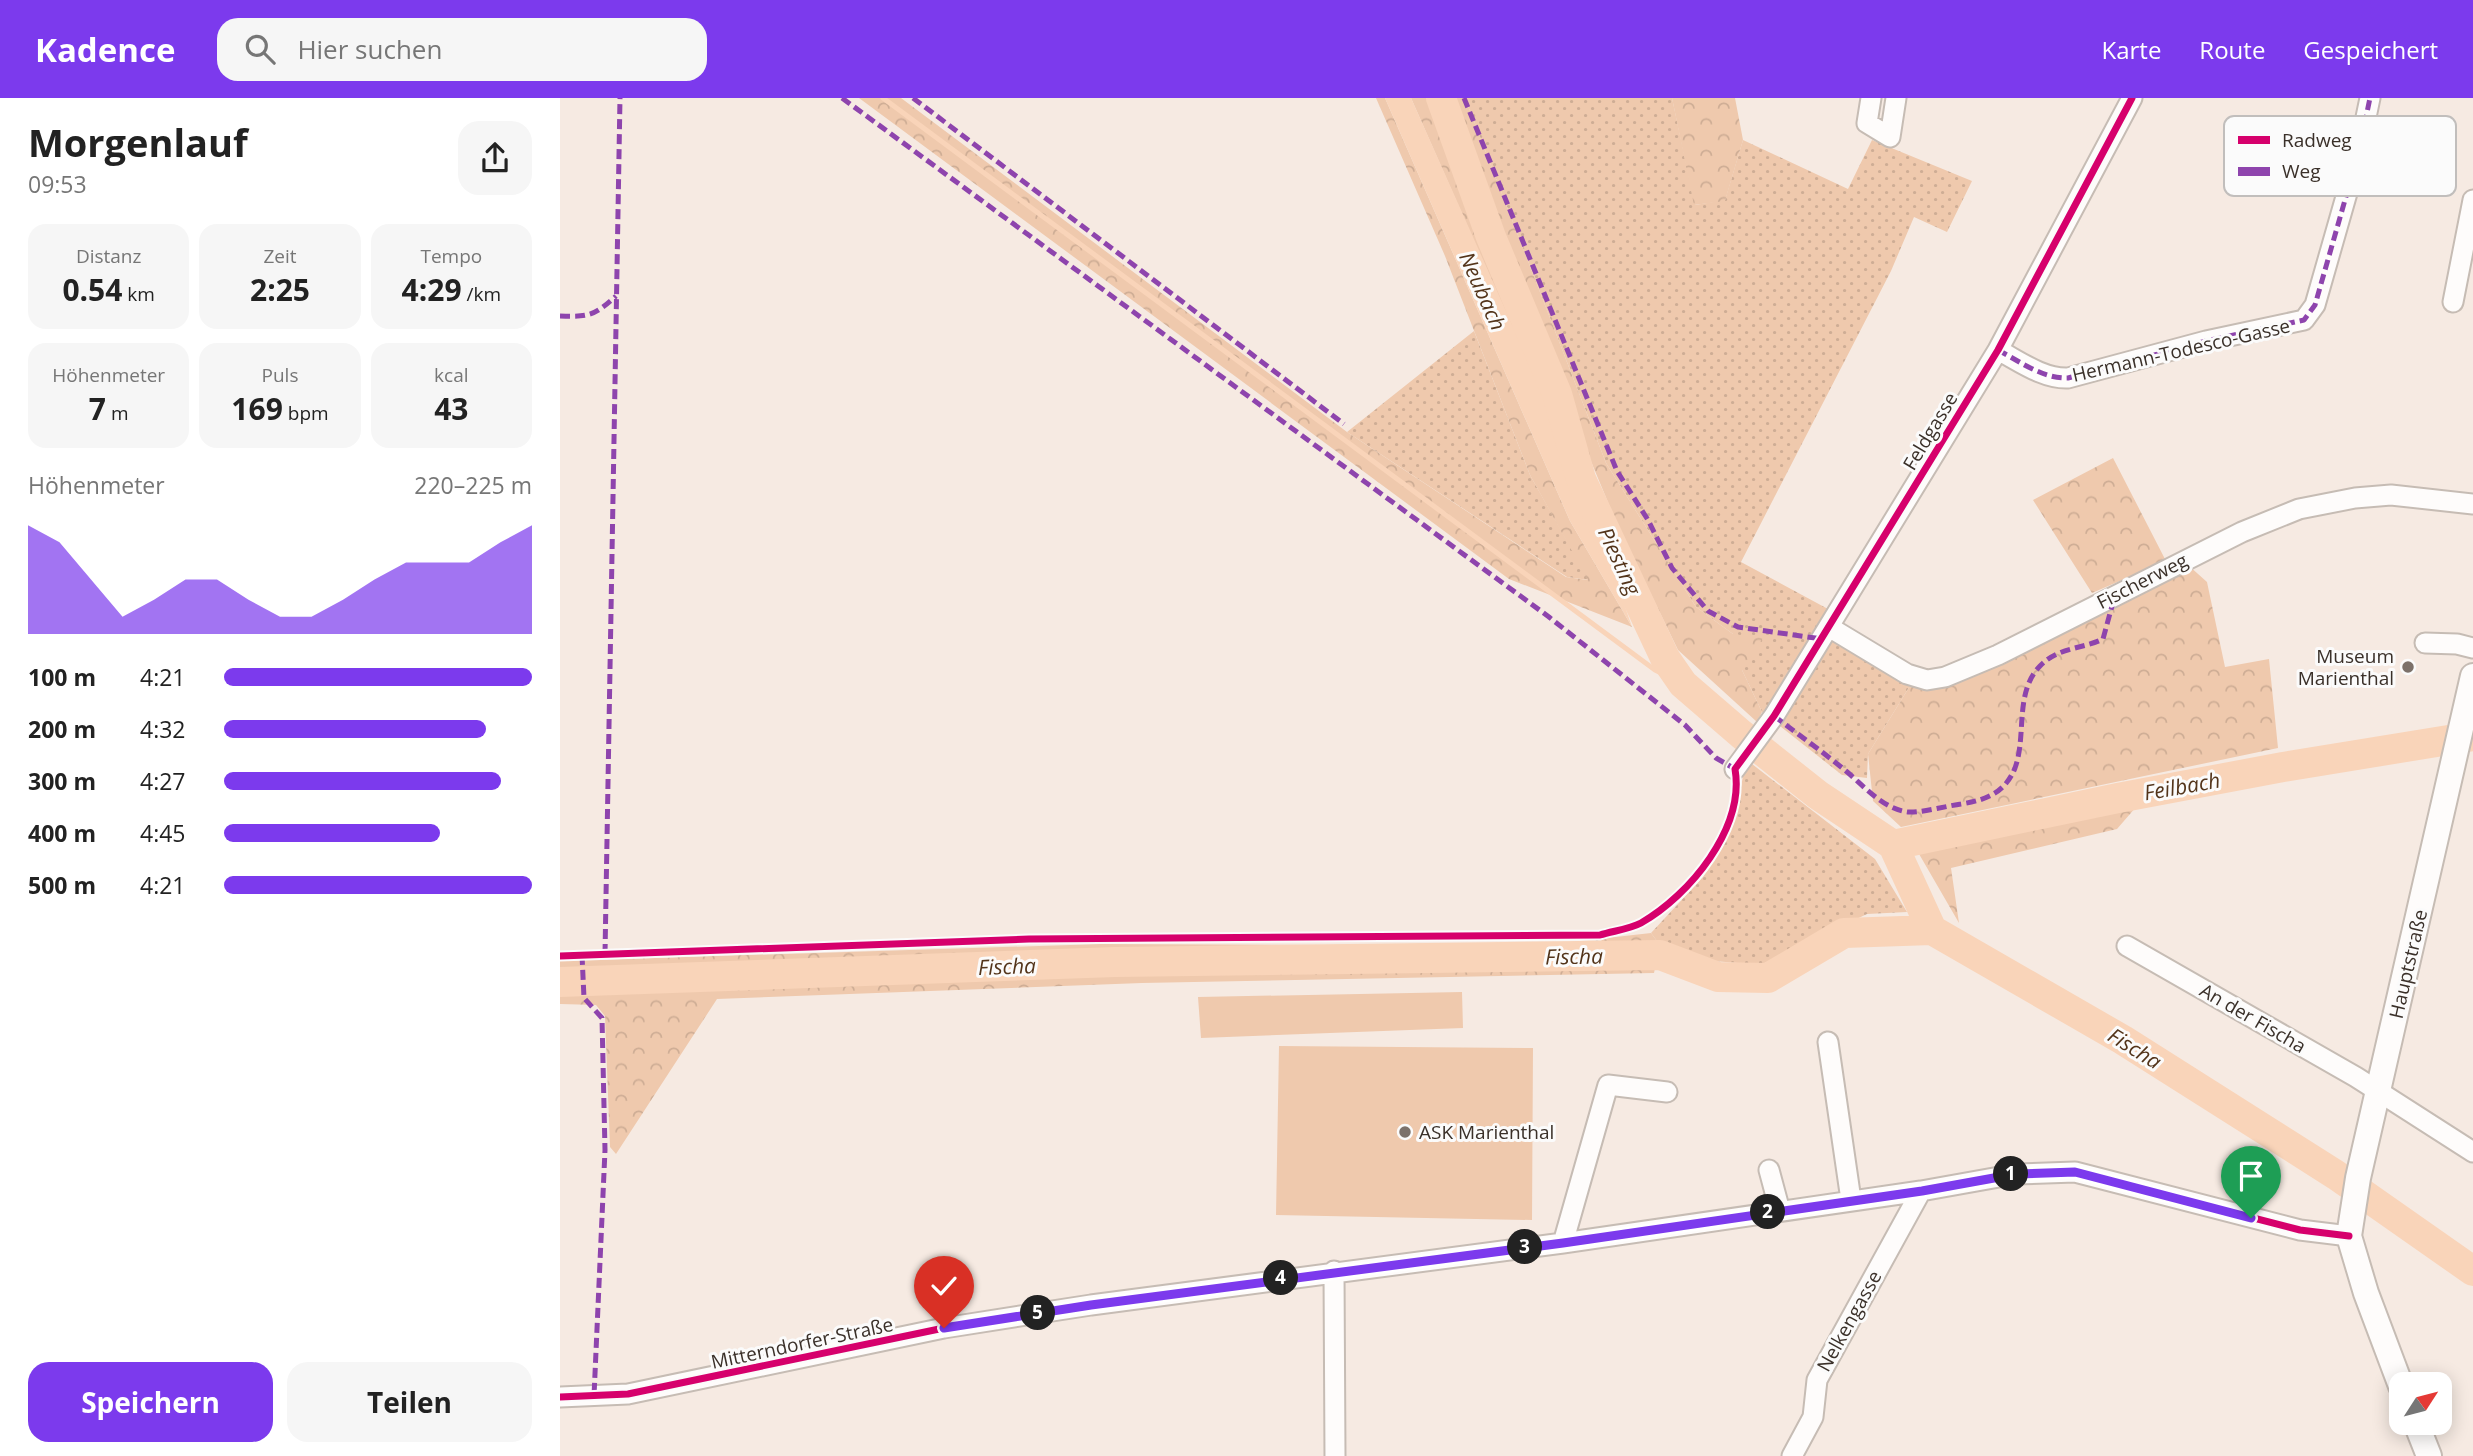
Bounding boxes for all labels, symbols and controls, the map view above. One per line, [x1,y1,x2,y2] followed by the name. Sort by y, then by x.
[217,18,707,81] search box
[35,27,175,72] text: Kadence
[241,30,279,68] icon: search
[297,31,442,67] text: Hier suchen
[2101,33,2161,66] text: Karte
[2199,33,2265,66] text: Route
[2303,33,2438,66] text: Gespeichert
[28,116,248,168] text: Morgenlauf
[2224,116,2456,196] legend
[458,121,532,195] button: share
[2282,127,2352,153] text: Radweg
[2282,158,2321,184] text: Weg
[28,168,87,200] text: 09:53
[76,243,141,269] text: Distanz
[263,243,297,269] text: Zeit
[420,243,482,269] text: Tempo
[1453,247,1513,335] water label: Neubach
[62,269,122,310] text: 0.54
[250,269,310,310] text: 2:25
[402,269,462,310] text: 4:29
[122,281,155,307] text: km
[462,281,501,307] text: /km
[2069,312,2293,388] street label: Hermann-Todesco-Gasse
[52,362,165,388] text: Höhenmeter
[262,362,298,388] text: Puls
[434,362,469,388] text: kcal
[1897,387,1963,475] street label: Feldgasse
[89,388,106,429] text: 7
[231,388,283,429] text: 169
[434,388,468,429] text: 43
[106,400,129,426] text: m
[283,400,329,426] text: bpm
[28,469,165,501] text: Höhenmeter
[414,469,532,501] text: 220–225 m
[1592,522,1648,601] water label: Piesting
[2092,547,2192,615] street label: Fischerweg
[2298,643,2394,691] place label: Museum Marienthal
[2400,659,2416,675] marker: Museum Marienthal
[28,661,96,693] text: 100 m
[140,661,186,693] text: 4:21
[28,713,96,745] text: 200 m
[140,713,186,745] text: 4:32
[28,765,96,797] text: 300 m
[140,765,186,797] text: 4:27
[2142,766,2222,806] water label: Feilbach
[28,817,96,849] text: 400 m
[140,817,186,849] text: 4:45
[28,869,96,901] text: 500 m
[140,869,186,901] text: 4:21
[2383,907,2433,1021] street label: Hauptstraße
[1545,941,1603,971] water label: Fischa
[978,951,1037,981] water label: Fischa
[2195,977,2311,1059] street label: An der Fischa
[2103,1021,2167,1075] water label: Fischa
[1419,1119,1554,1145] place label: ASK Marienthal
[1397,1124,1413,1140] marker: ASK Marienthal
[2221,1146,2281,1218] pin
[1994,1156,2028,1192] pin: 1
[2232,1157,2270,1195] icon: arrive
[2005,1160,2016,1186] text: 1
[1750,1194,1786,1230] pin: 2
[1762,1198,1773,1224] text: 2
[1508,1230,1542,1264] pin: 3
[1519,1233,1530,1259] text: 3
[914,1256,974,1328] pin
[1264,1260,1298,1296] pin: 4
[1275,1264,1286,1290] text: 4
[1811,1266,1887,1376] street label: Nelkengasse
[925,1267,963,1305] icon: check
[1021,1296,1056,1330] pin: 5
[1032,1299,1043,1325] text: 5
[709,1311,895,1375] street label: Mitterndorfer-Straße
[28,1362,273,1442] button: Speichern
[287,1362,532,1442] button: Teilen
[2389,1372,2452,1435] north arrow
[2389,1372,2452,1435] map controls

